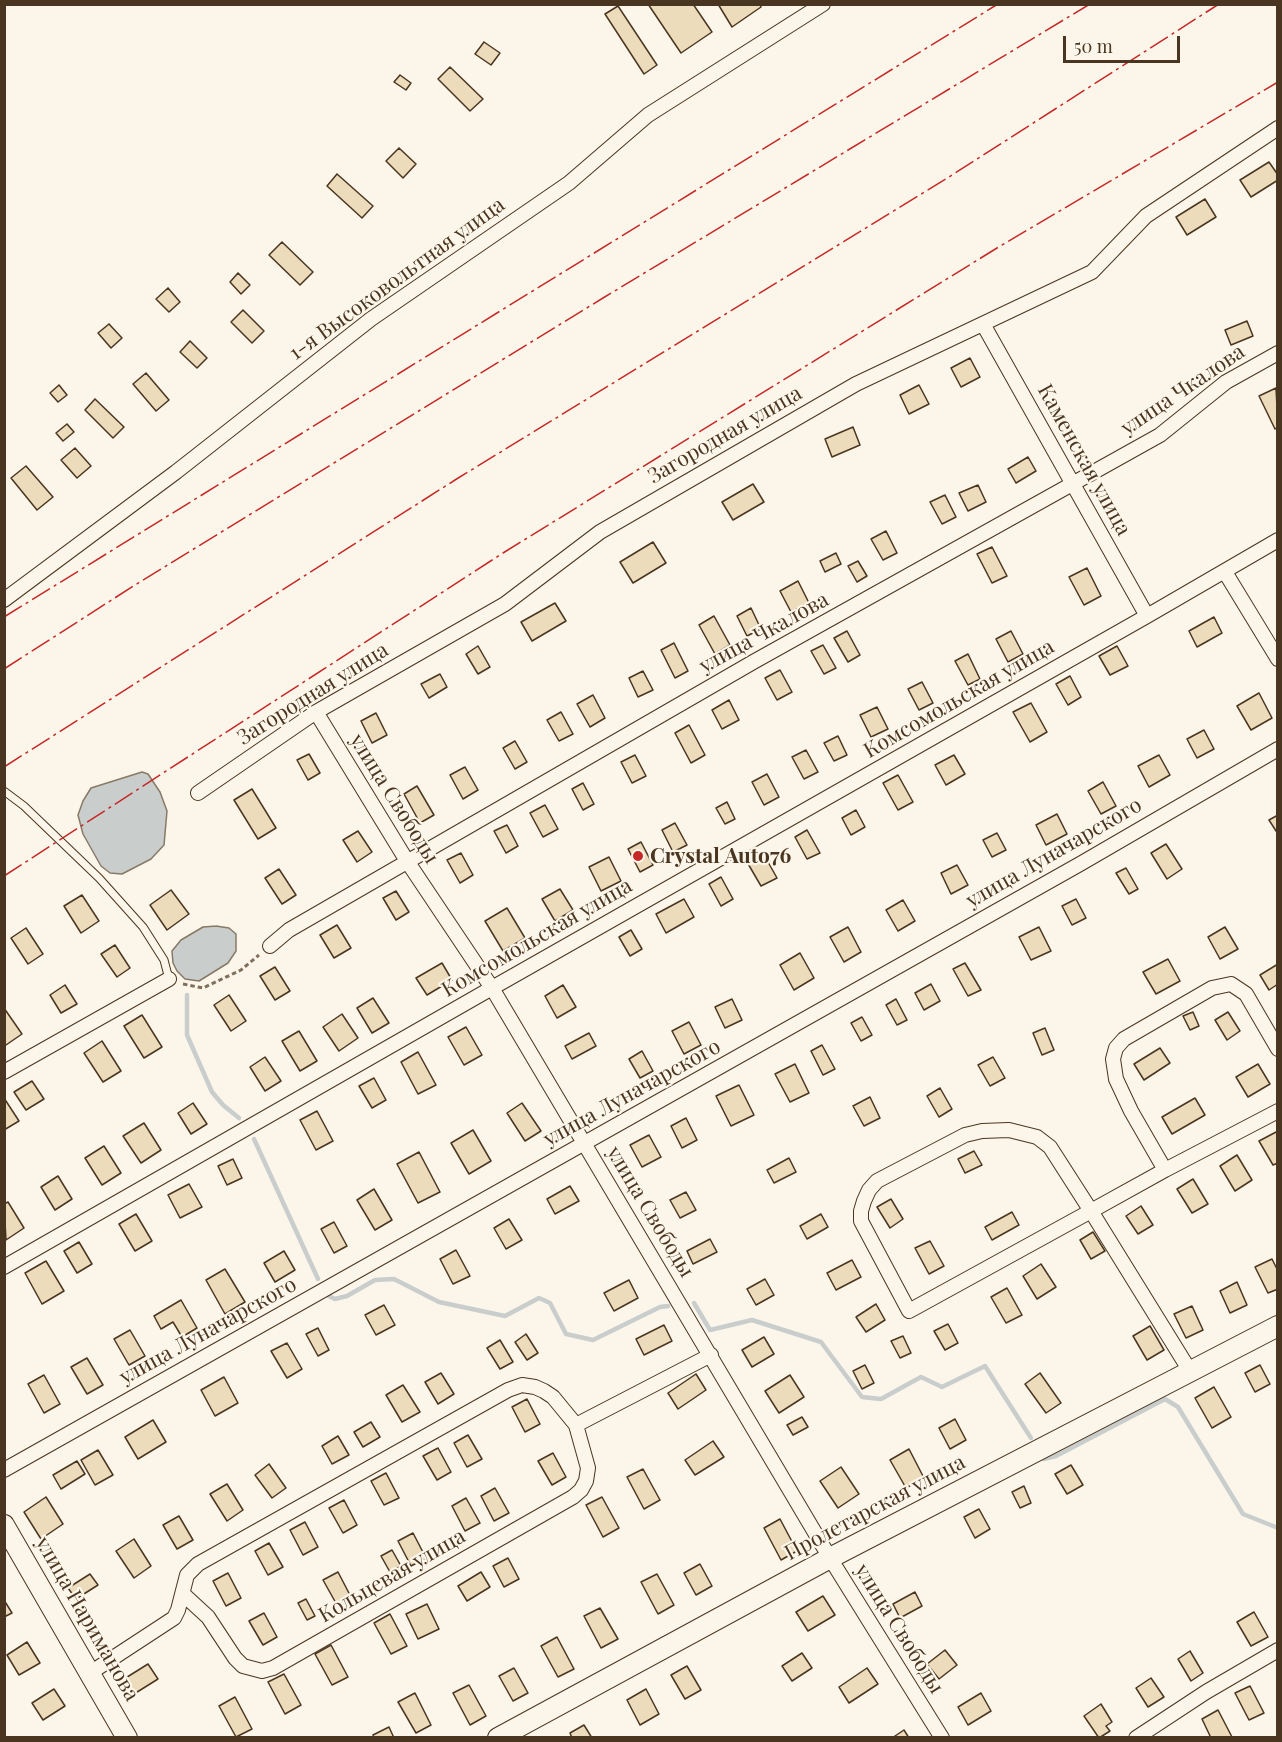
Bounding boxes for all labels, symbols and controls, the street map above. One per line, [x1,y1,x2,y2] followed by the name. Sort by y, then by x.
[1066,24,1183,62] scale bar
[1074,34,1113,58] text: 50 m
[284,192,510,366] street label: 1-я Высоковольтная улица
[1116,339,1250,441] street label: улица Чкалова
[1032,380,1136,540] street label: Каменская улица
[644,381,806,489] street label: Загородная улица
[695,587,833,679] street label: улица Чкалова
[859,634,1059,764] street label: Комсомольская улица
[233,637,393,751] street label: Загородная улица
[344,729,444,869] street label: улица Свободы
[962,792,1146,914] street label: улица Луначарского
[650,843,791,869] place label: Crystal Auto76
[631,849,645,863] marker: Crystal Auto76
[437,873,637,1003] street label: Комсомольская улица
[539,1034,725,1152] street label: улица Луначарского
[601,1142,699,1282] street label: улица Свободы
[115,1272,301,1390] street label: улица Луначарского
[781,1450,969,1566] street label: Пролетарская улица
[314,1524,470,1628] street label: Кольцевая улица
[30,1533,144,1705] street label: улица Нариманова
[849,1559,949,1699] street label: улица Свободы

